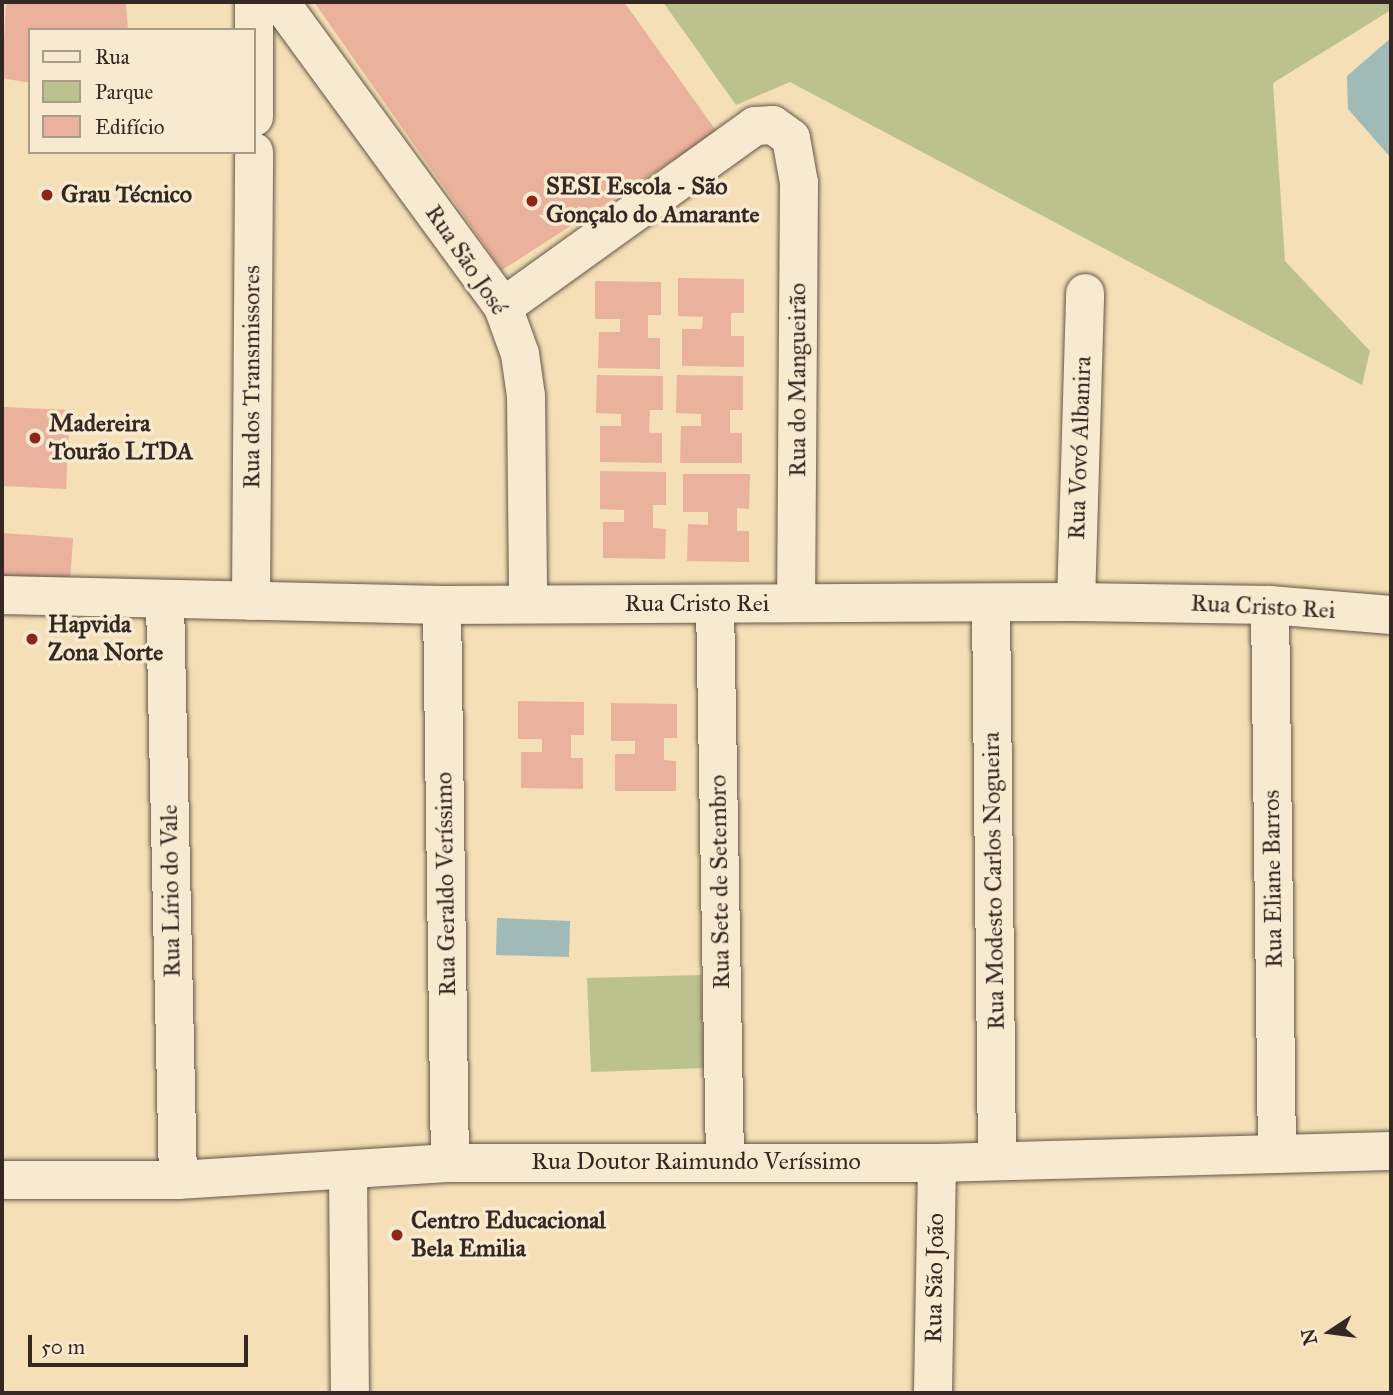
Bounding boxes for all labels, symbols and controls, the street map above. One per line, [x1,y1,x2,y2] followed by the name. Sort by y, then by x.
[28,28,256,154] legend
[95,44,130,70] text: Rua
[95,79,153,105] text: Parque
[95,114,164,140] text: Edifício
[546,173,759,229] place label: SESI Escola - São Gonçalo do Amarante
[61,181,192,209] place label: Grau Técnico
[39,187,55,203] marker: Grau Técnico
[524,193,540,209] marker: SESI Escola - São Gonçalo do Amarante
[419,200,513,320] street label: Rua São José
[238,265,266,489] street label: Rua dos Transmissores
[784,283,812,477] street label: Rua do Mangueirão
[1062,356,1098,540] street label: Rua Vovó Albanira
[49,410,193,466] place label: Madereira Tourão LTDA
[27,430,43,446] marker: Madereira Tourão LTDA
[1190,589,1336,625] street label: Rua Cristo Rei
[625,590,769,618] street label: Rua Cristo Rei
[48,611,163,667] place label: Hapvida Zona Norte
[22,629,42,649] marker: Hapvida Zona Norte
[977,732,1011,1030] street label: Rua Modesto Carlos Nogueira
[430,772,462,996] street label: Rua Geraldo Veríssimo
[704,775,736,989] street label: Rua Sete de Setembro
[1257,790,1289,968] street label: Rua Eliane Barros
[155,804,187,978] street label: Rua Lírio do Vale
[531,1148,861,1176] street label: Rua Doutor Raimundo Veríssimo
[411,1207,606,1263] place label: Centro Educacional Bela Emilia
[919,1213,951,1343] street label: Rua São João
[389,1227,405,1243] marker: Centro Educacional Bela Emilia
[1295,1297,1365,1367] north arrow
[32,1322,252,1366] scale bar
[1296,1326,1322,1347] text: N
[41,1334,85,1360] text: 50 m

